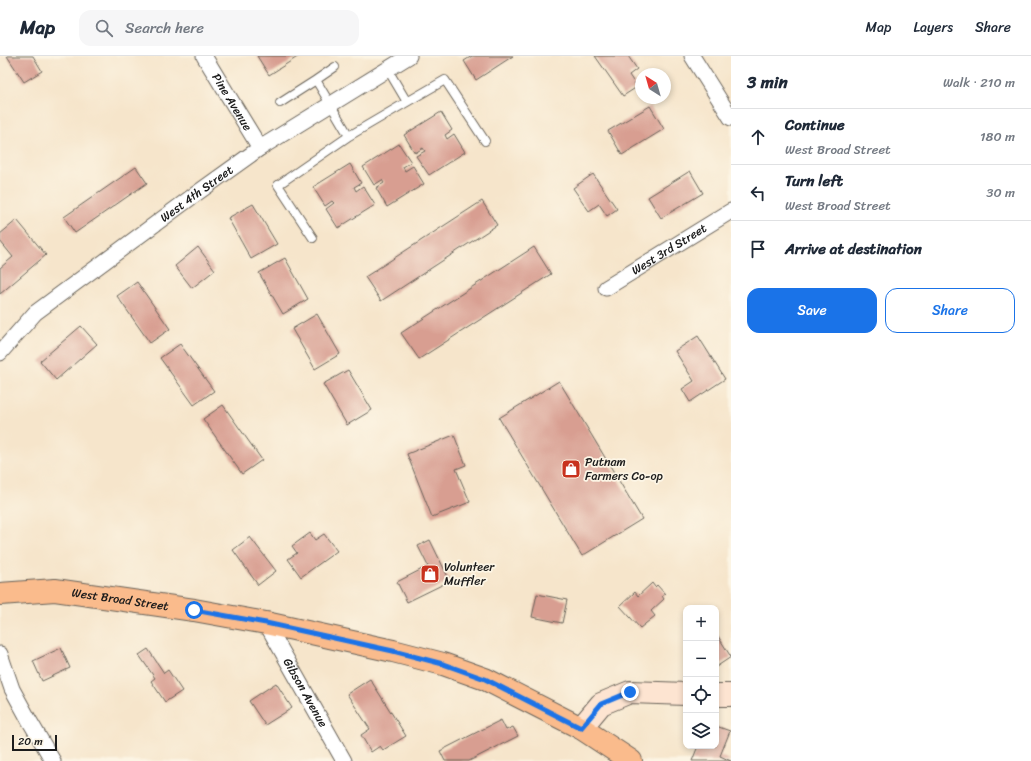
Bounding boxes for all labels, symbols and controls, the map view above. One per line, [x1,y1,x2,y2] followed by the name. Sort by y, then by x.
[79,10,359,46] search box
[20,11,55,44] text: Map
[125,15,204,41] text: Search here
[866,15,891,40] text: Map
[913,15,953,40] text: Layers
[975,15,1011,40] text: Share
[93,17,115,39] icon: search
[747,67,788,97] text: 3 min
[635,68,671,104] north arrow
[206,69,258,136] street label: Pine Avenue
[943,71,1015,94] text: Walk · 210 m
[785,112,845,138] text: Continue
[980,125,1015,148] text: 180 m
[747,126,769,148] icon: ahead
[785,138,891,161] text: West Broad Street
[155,159,238,228] street label: West 4th Street
[785,168,843,194] text: Turn left
[986,181,1015,204] text: 30 m
[747,182,769,204] icon: left
[785,194,891,217] text: West Broad Street
[627,217,711,281] street label: West 3rd Street
[785,236,922,262] text: Arrive at destination
[747,238,769,260] icon: arrive
[747,288,877,333] button: Save
[885,288,1015,333] button: Share
[585,451,664,487] place label: Putnam Farmers Co-op
[560,458,582,480] shop icon: Putnam Farmers Co-op
[444,556,495,592] place label: Volunteer Muffler
[419,563,441,585] shop icon: Volunteer Muffler
[70,582,170,617] street label: West Broad Street
[185,601,203,619] route start
[683,605,719,749] map controls
[683,605,719,641] button: +
[683,641,719,677] button: −
[277,654,334,732] street label: Gibson Avenue
[683,677,719,713] button: locate
[621,683,639,701] route end
[683,713,719,749] button: layers
[18,732,43,751] text: 20 m
[12,733,57,752] scale bar

